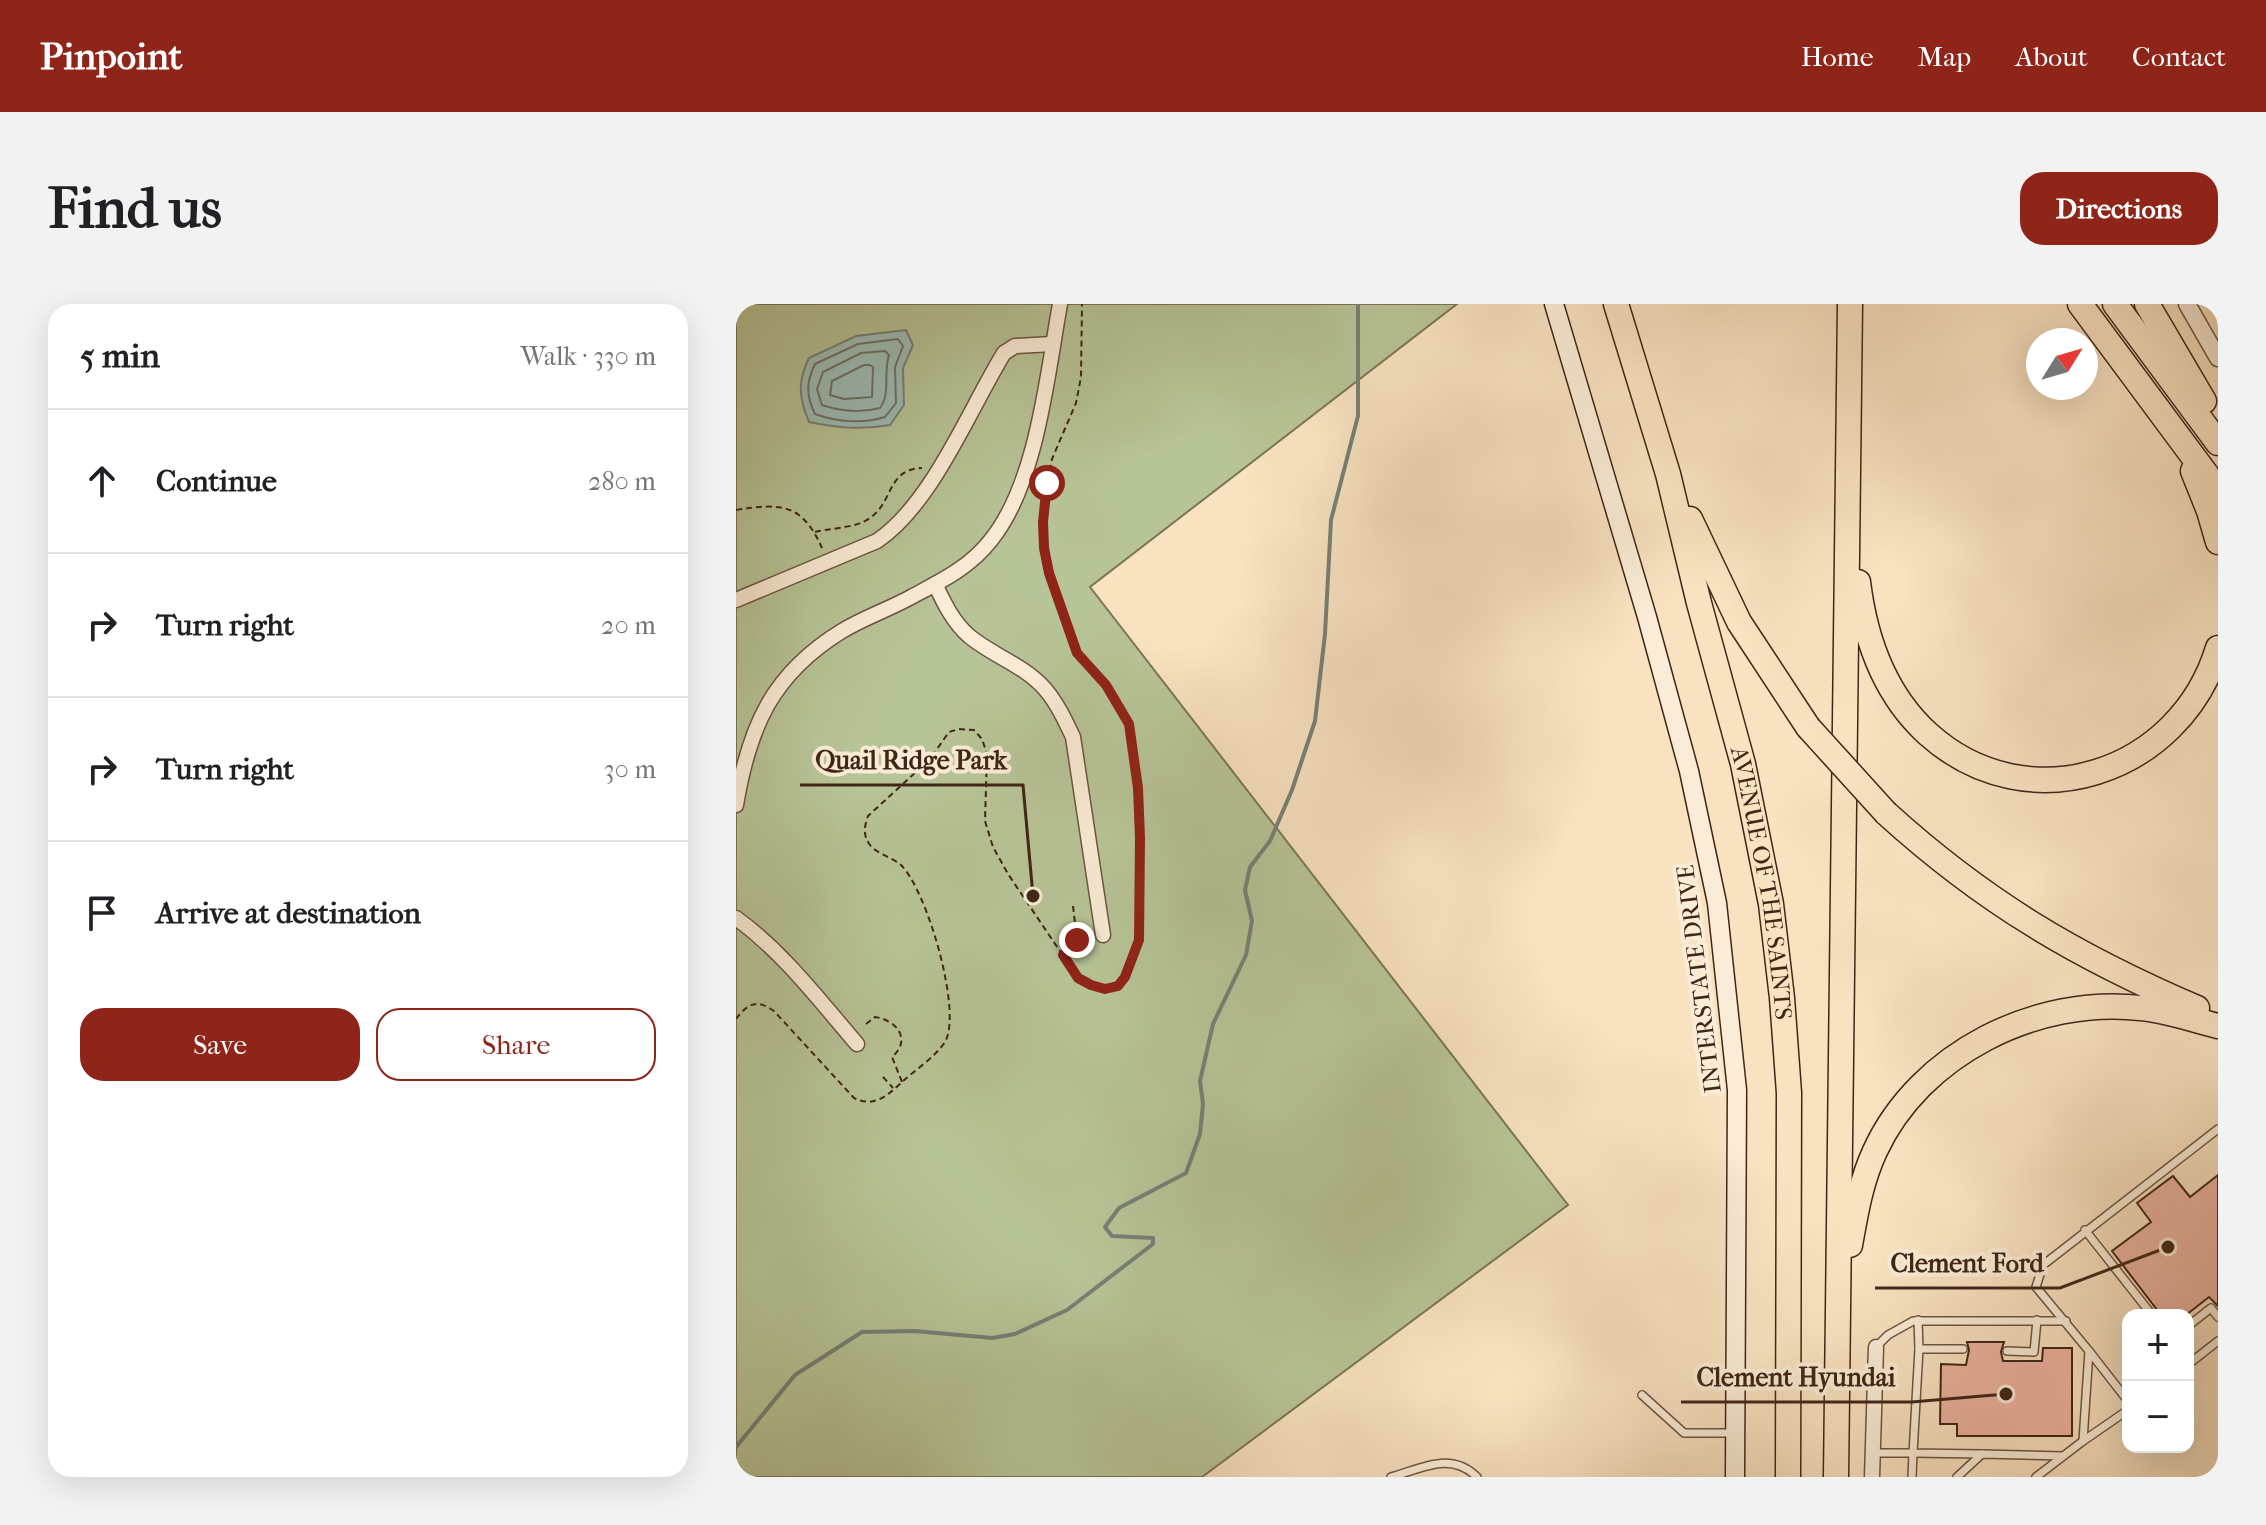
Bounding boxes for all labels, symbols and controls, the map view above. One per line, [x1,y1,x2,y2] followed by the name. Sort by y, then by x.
[40,34,182,79] text: Pinpoint
[1801,40,1874,73] text: Home
[1918,40,1971,73] text: Map
[2015,40,2088,73] text: About
[2132,40,2226,73] text: Contact
[2020,172,2218,245] button: Directions
[48,176,222,241] text: Find us
[2026,328,2098,400] north arrow
[80,336,160,376] text: 5 min
[520,341,656,372] text: Walk · 330 m
[80,459,124,503] icon: ahead
[156,464,277,499] text: Continue
[1029,465,1065,501] route start
[588,466,656,497] text: 280 m
[80,603,124,647] icon: right
[156,608,294,643] text: Turn right
[601,610,656,641] text: 20 m
[800,735,1023,785] callout: Quail Ridge Park
[1725,742,1798,1021] street label: AVENUE OF THE SAINTS
[815,745,1008,776] text: Quail Ridge Park
[80,747,124,791] icon: right
[156,752,294,787] text: Turn right
[604,754,656,785] text: 30 m
[1671,863,1727,1095] street label: INTERSTATE DRIVE
[80,891,124,935] icon: arrive
[156,896,421,931] text: Arrive at destination
[1059,922,1095,958] route end
[80,1008,360,1081] button: Save
[376,1008,656,1081] button: Share
[1875,1238,2060,1288] callout: Clement Ford
[1890,1248,2044,1279] text: Clement Ford
[2122,1309,2194,1453] map controls
[2122,1309,2194,1381] button: +
[1681,1352,1912,1402] callout: Clement Hyundai
[1697,1362,1896,1393] text: Clement Hyundai
[2122,1381,2194,1453] button: −

